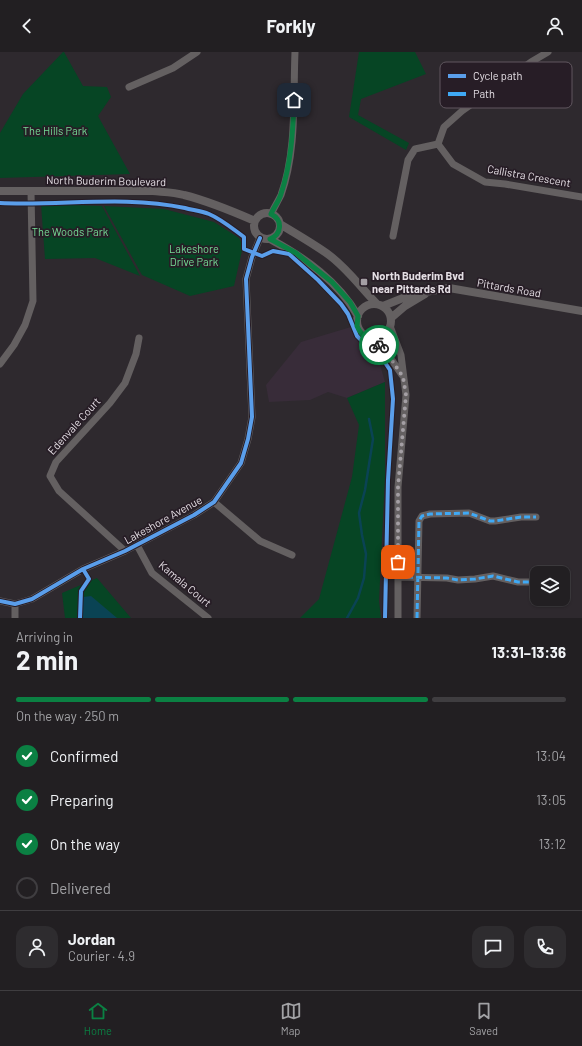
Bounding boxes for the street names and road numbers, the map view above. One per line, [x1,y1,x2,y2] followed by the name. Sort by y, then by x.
[486,162,572,189] street label: Callistra Crescent
[46,173,166,188] street label: North Buderim Boulevard
[476,275,542,300] street label: Pittards Road
[45,394,103,457] street label: Edenvale Court
[122,493,204,546] street label: Lakeshore Avenue
[157,558,214,609] street label: Kamala Court

